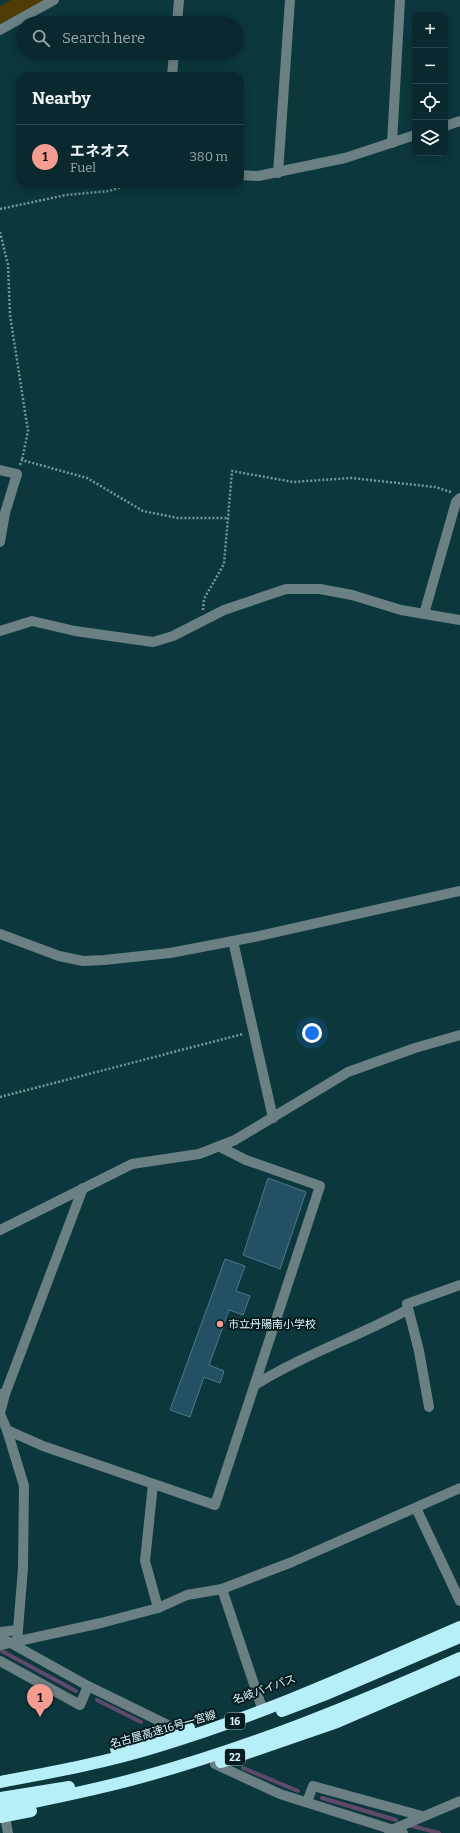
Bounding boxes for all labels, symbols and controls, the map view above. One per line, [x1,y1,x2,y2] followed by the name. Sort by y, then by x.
[412,12,448,156] map controls
[412,12,448,48] button: +
[16,16,244,60] search box
[30,27,52,49] icon: search
[62,29,145,47] text: Search here
[412,48,448,84] button: −
[412,84,448,120] button: locate
[32,88,91,109] text: Nearby
[412,120,448,156] button: layers
[70,142,130,160] text: エネオス
[42,149,48,164] text: 1
[189,149,228,164] text: 380 m
[70,160,96,175] text: Fuel
[302,1023,322,1043] your location
[228,1318,316,1331] place label: 市立丹陽南小学校
[215,1319,225,1329] marker: 市立丹陽南小学校
[231,1672,297,1707] street label: 名岐バイパス
[27,1684,53,1717] pin: 1
[109,1708,218,1751] street label: 名古屋高速16号一宮線
[225,1713,245,1729] road number: 16
[225,1749,245,1765] road number: 22

